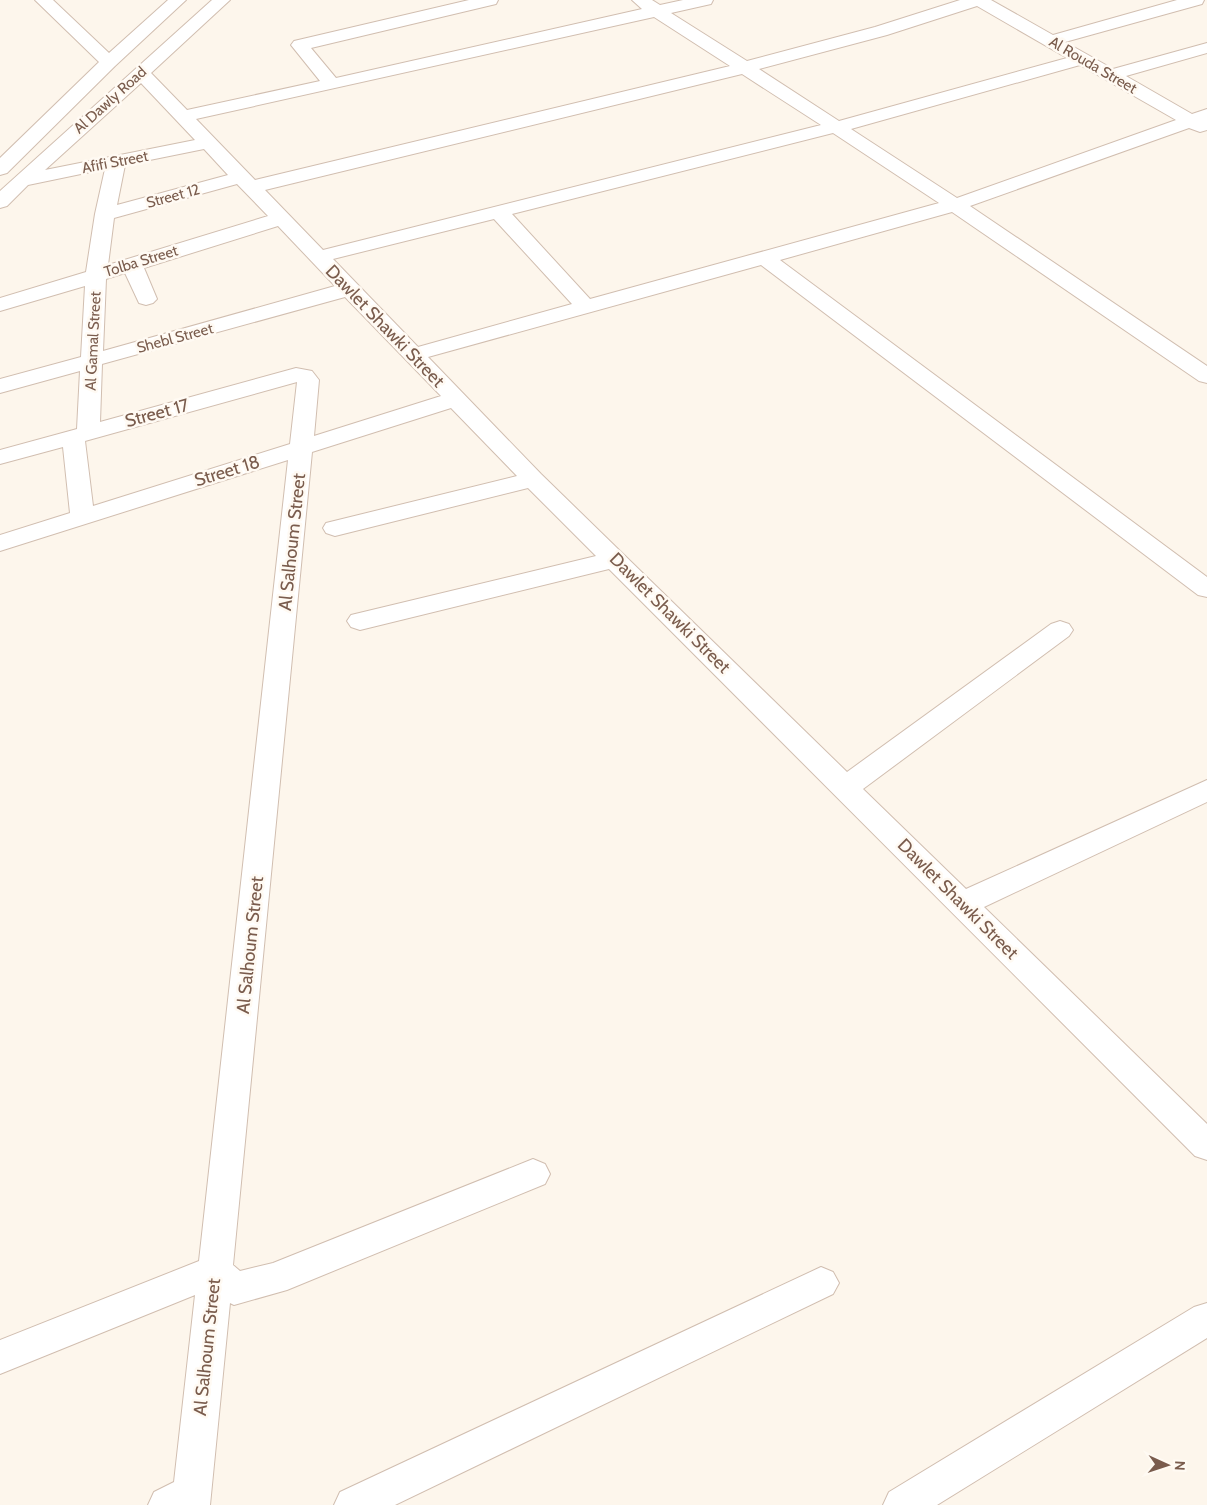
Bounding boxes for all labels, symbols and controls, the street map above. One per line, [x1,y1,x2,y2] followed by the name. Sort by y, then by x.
[1046,33,1140,97] street label: Al Rouda Street
[70,63,150,137] street label: Al Dawly Road
[80,147,150,177] street label: Afifi Street
[144,180,202,212] street label: Street 12
[102,241,180,281] street label: Tolba Street
[321,260,449,392] street label: Dawlet Shawki Street
[81,291,105,391] street label: Al Gamal Street
[135,319,215,357] street label: Shebl Street
[123,394,191,432] street label: Street 17
[192,451,262,491] street label: Street 18
[274,472,310,612] street label: Al Salhoum Street
[605,548,735,678] street label: Dawlet Shawki Street
[893,834,1023,964] street label: Dawlet Shawki Street
[232,875,268,1015] street label: Al Salhoum Street
[189,1277,225,1417] street label: Al Salhoum Street
[1142,1440,1192,1490] north arrow
[1171,1460,1189,1471] text: N

